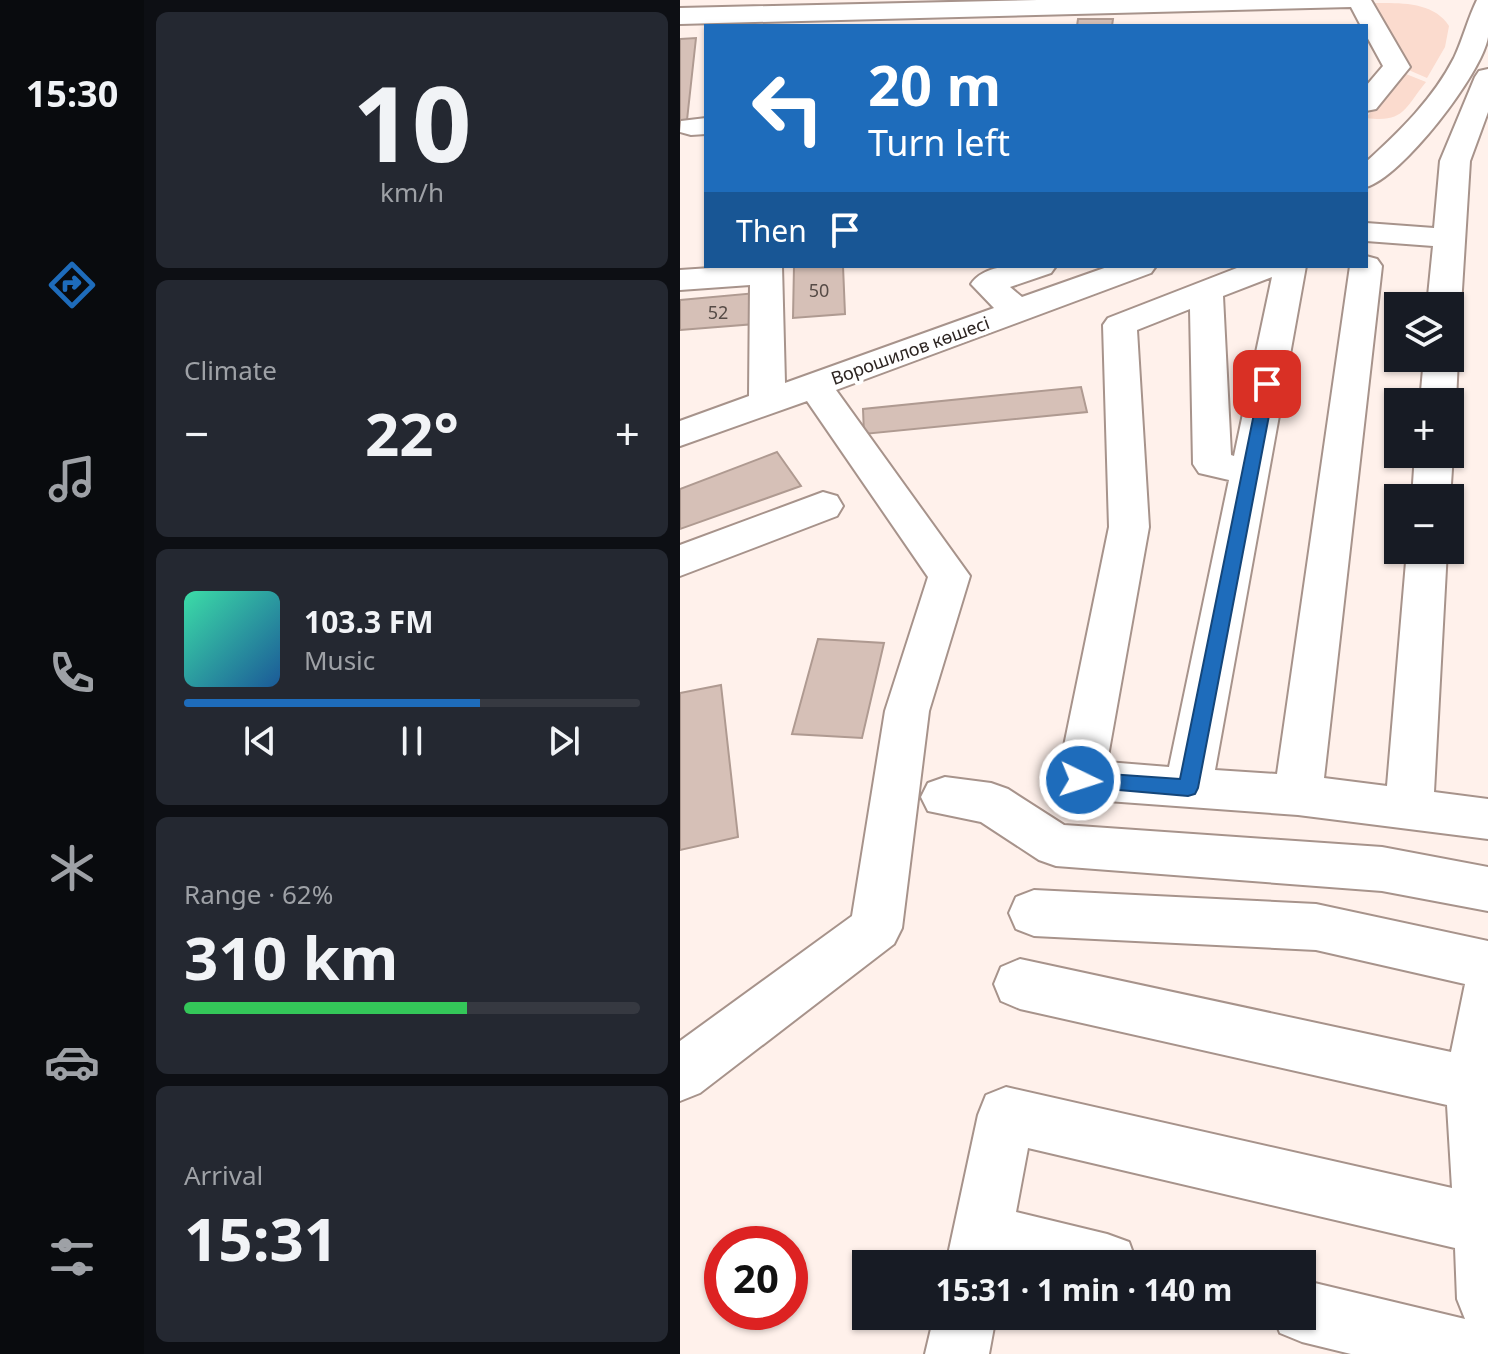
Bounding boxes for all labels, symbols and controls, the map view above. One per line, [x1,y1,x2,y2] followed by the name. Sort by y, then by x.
[868,46,1001,122] text: 20 m
[353,51,471,192] text: 10
[736,56,840,160] icon: left
[26,69,118,118] text: 15:30
[868,118,1010,167] text: Turn left
[380,174,444,210] text: km/h
[823,208,867,252] icon: arrive
[736,210,807,251] text: Then
[44,257,100,313] icon: directions
[809,278,829,302] house number: 50
[1384,292,1464,564] map controls
[1384,292,1464,372] button: layers
[708,300,728,324] house number: 52
[827,310,993,390] street label: Ворошилов көшесі
[1233,350,1301,418] pin
[184,352,277,388] text: Climate
[1245,362,1289,406] icon: arrive
[1384,388,1464,468] button: +
[365,392,459,474] text: 22°
[184,403,209,463] text: −
[615,403,640,463] text: +
[44,451,100,507] icon: music
[1384,484,1464,564] button: −
[304,601,434,642] text: 103.3 FM
[304,642,375,678] text: Music
[44,645,100,701] icon: phone
[238,719,282,763] icon: previous
[390,719,434,763] icon: pause
[542,719,586,763] icon: next
[1038,738,1122,822] position arrow
[44,840,100,896] icon: climate
[184,876,333,912] text: Range · 62%
[184,916,398,998] text: 310 km
[44,1034,100,1090] icon: car
[184,1157,263,1193] text: Arrival
[184,1197,338,1279] text: 15:31
[704,1226,808,1330] speed limit sign: 20
[44,1229,100,1285] icon: filters
[936,1269,1232,1310] text: 15:31 · 1 min · 140 m

